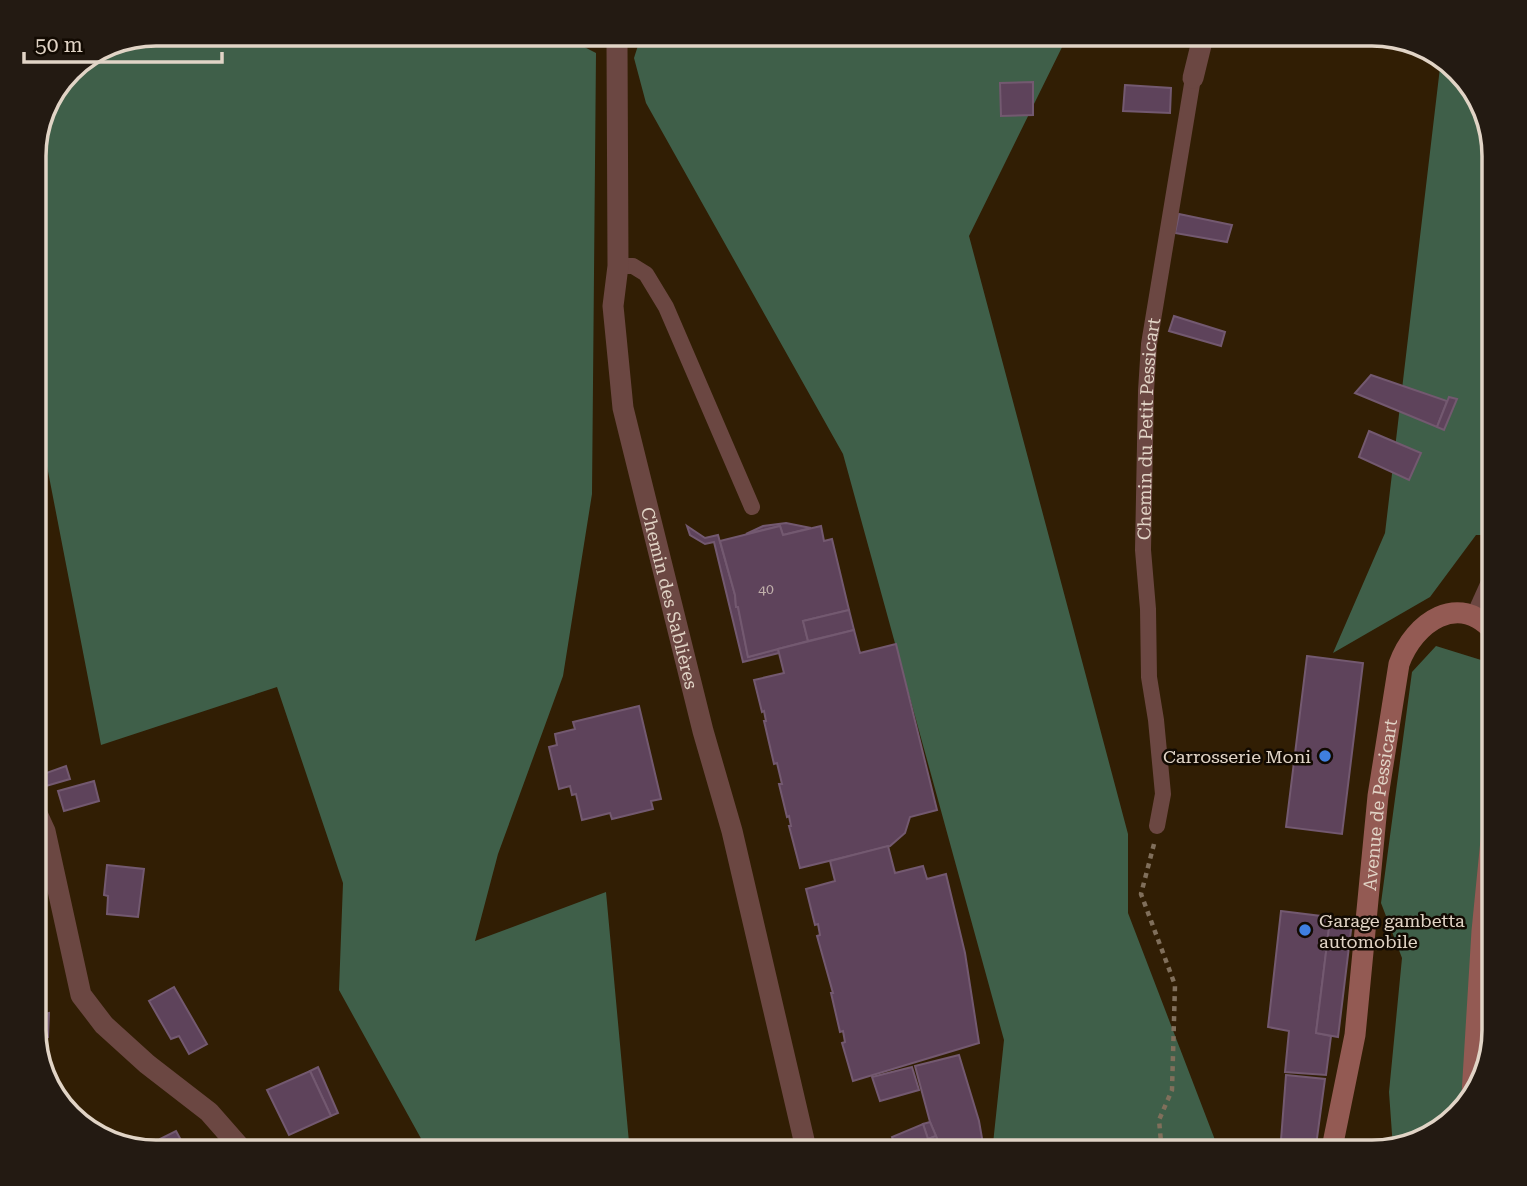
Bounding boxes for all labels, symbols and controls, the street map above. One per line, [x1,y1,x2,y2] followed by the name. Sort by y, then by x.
[24,21,222,65] scale bar
[35,33,83,57] text: 50 m
[1133,316,1164,540] street label: Chemin du Petit Pessicart
[637,505,703,691] street label: Chemin des Sablières
[758,581,774,597] house number: 40
[1358,717,1401,892] street label: Avenue de Pessicart
[1163,746,1311,767] place label: Carrosserie Moni
[1317,748,1333,764] marker: Carrosserie Moni
[1319,910,1465,952] place label: Garage gambetta automobile
[1297,922,1313,938] marker: Garage gambetta automobile

